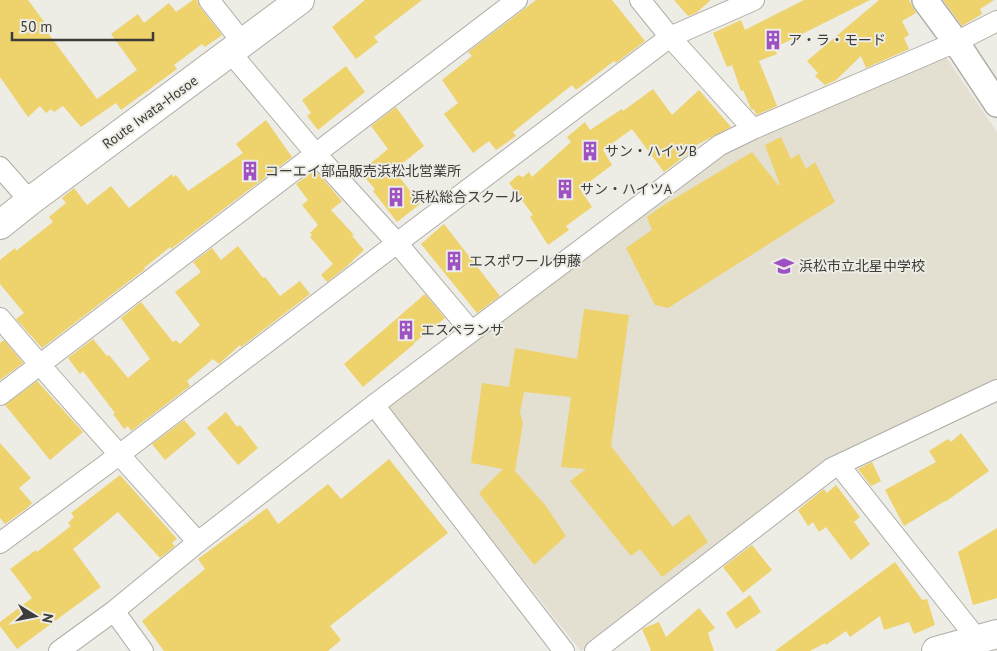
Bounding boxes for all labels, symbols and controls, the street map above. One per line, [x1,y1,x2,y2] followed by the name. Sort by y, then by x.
[12,10,154,42] scale bar
[20,17,53,36] text: 50 m
[762,29,784,51] building icon: ア・ラ・モード
[788,31,886,49] place label: ア・ラ・モード
[99,71,201,153] street label: Route Iwata-Hosoe
[579,140,601,162] building icon: サン・ハイツB
[605,142,697,160] place label: サン・ハイツB
[239,160,261,182] building icon: コーエイ部品販売浜松北営業所
[265,162,461,180] place label: コーエイ部品販売浜松北営業所
[554,178,576,200] building icon: サン・ハイツA
[580,180,673,198] place label: サン・ハイツA
[385,186,407,208] building icon: 浜松総合スクール
[411,188,523,206] place label: 浜松総合スクール
[443,250,465,272] building icon: エスポワール伊藤
[469,252,581,270] place label: エスポワール伊藤
[773,255,795,277] school or university icon: 浜松市立北星中学校
[799,257,925,275] place label: 浜松市立北星中学校
[395,319,417,341] building icon: エスペランサ
[421,321,504,339] place label: エスペランサ
[10,591,60,641] north arrow
[38,612,57,624] text: N

